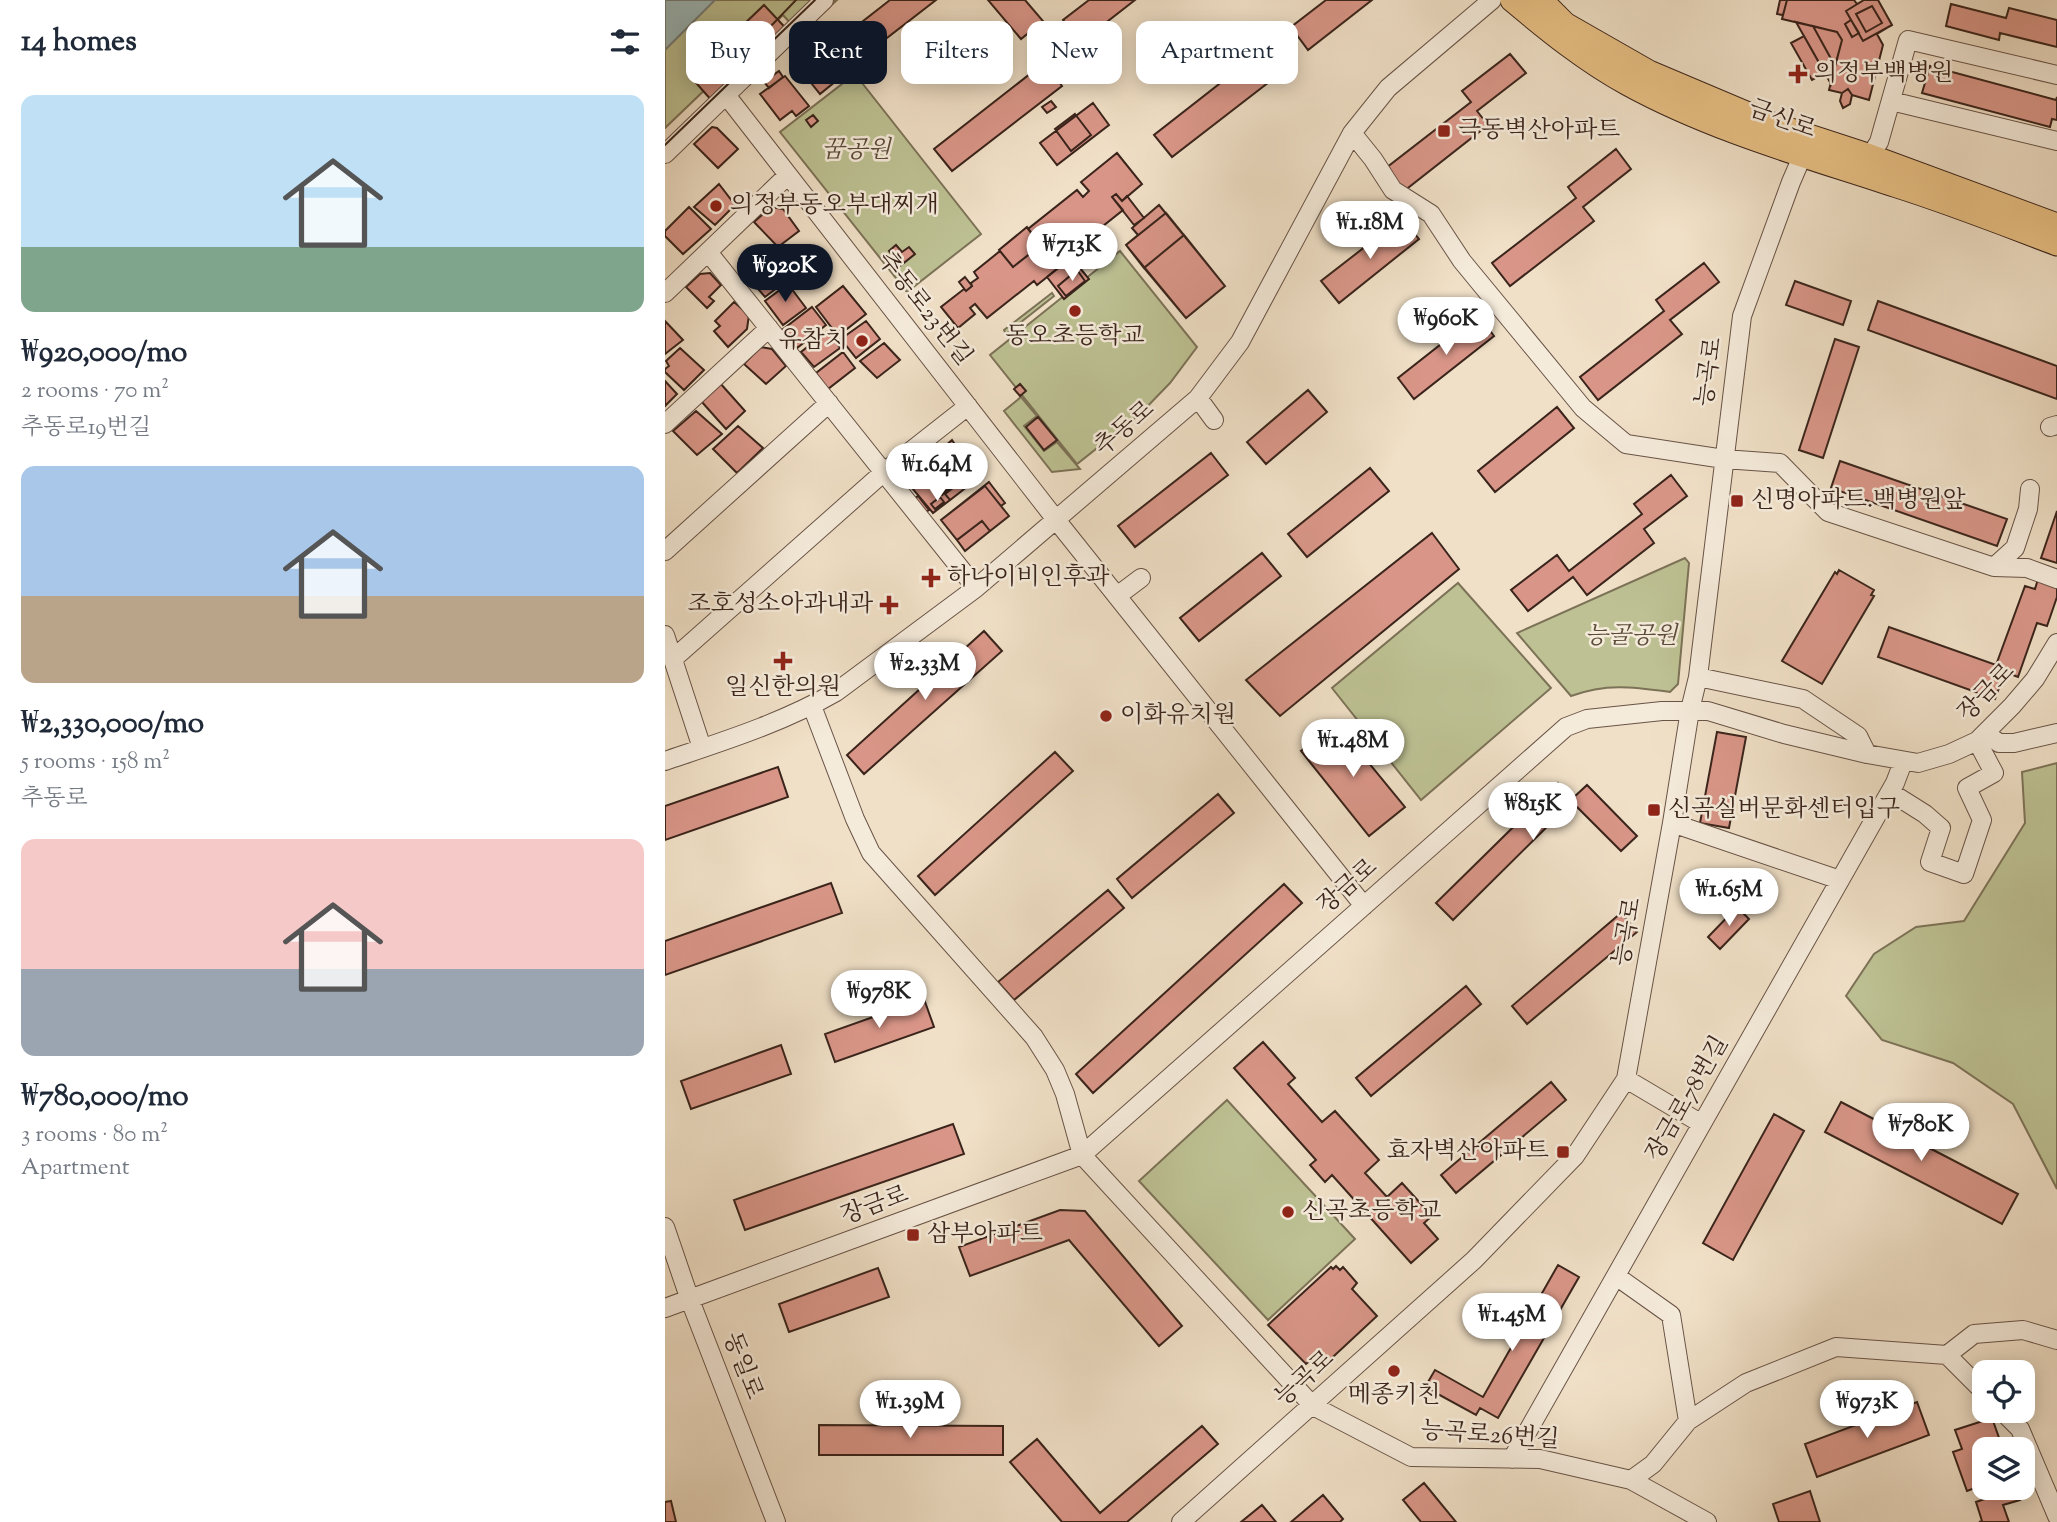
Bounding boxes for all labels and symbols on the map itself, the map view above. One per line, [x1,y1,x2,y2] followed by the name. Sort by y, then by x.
[1814,57,1953,91] place label: 의정부백병원
[1788,64,1808,84] marker: 의정부백병원
[1744,92,1820,148] street label: 금신로
[1458,114,1620,148] place label: 극동벽산아파트
[1436,123,1452,139] marker: 극동벽산아파트
[821,134,893,168] park label: 꿈공원
[730,189,939,223] place label: 의정부동오부대찌개
[708,198,724,214] marker: 의정부동오부대찌개
[1313,202,1427,261] pin: ₩1.18M
[1023,224,1121,283] pin: ₩713K
[736,244,834,304] pin: ₩920K
[868,245,980,373] street label: 추동로23번길
[1397,298,1495,357] pin: ₩960K
[1067,303,1083,319] marker: 동오초등학교
[1005,320,1145,354] place label: 동오초등학교
[778,324,848,358] place label: 유참치
[854,333,870,349] marker: 유참치
[1688,335,1732,409] street label: 능곡로
[1088,393,1162,465] street label: 추동로
[880,444,994,503] pin: ₩1.64M
[1751,484,1966,518] place label: 신명아파트.백병원앞
[1729,493,1745,509] marker: 신명아파트.백병원앞
[947,561,1110,595] place label: 하나이비인후과
[921,568,941,588] marker: 하나이비인후과
[688,588,874,622] place label: 조호성소아과내과
[879,595,899,615] marker: 조호성소아과내과
[1585,620,1679,654] park label: 능골공원
[868,642,982,702] pin: ₩2.33M
[773,651,793,671] marker: 일신한의원
[1951,656,2023,730] street label: 장금로
[725,671,841,705] place label: 일신한의원
[1120,699,1236,733] place label: 이화유치원
[1098,708,1114,724] marker: 이화유치원
[1296,720,1410,779] pin: ₩1.48M
[1484,782,1582,842] pin: ₩815K
[1668,793,1900,827] place label: 신곡실버문화센터입구
[1646,802,1662,818] marker: 신곡실버문화센터입구
[1311,851,1385,923] street label: 장금로
[1672,869,1786,928] pin: ₩1.65M
[1605,895,1651,969] street label: 능곡로
[830,970,928,1030] pin: ₩978K
[1638,1030,1738,1168] street label: 장금로78번길
[1872,1104,1970,1163] pin: ₩780K
[1387,1135,1549,1169] place label: 효자벽산아파트
[1555,1144,1571,1160] marker: 효자벽산아파트
[837,1178,913,1234] street label: 장금로
[1302,1195,1441,1229] place label: 신곡초등학교
[1280,1204,1296,1220] marker: 신곡초등학교
[927,1218,1043,1252] place label: 삼부아파트
[905,1227,921,1243] marker: 삼부아파트
[1455,1294,1569,1353] pin: ₩1.45M
[714,1327,770,1405] street label: 동일로
[1268,1343,1342,1415] street label: 능곡로
[1386,1363,1402,1379] marker: 메종키친
[1348,1379,1440,1413] place label: 메종키친
[853,1380,967,1440] pin: ₩1.39M
[1818,1380,1916,1440] pin: ₩973K
[1419,1414,1561,1458] street label: 능곡로26번길

